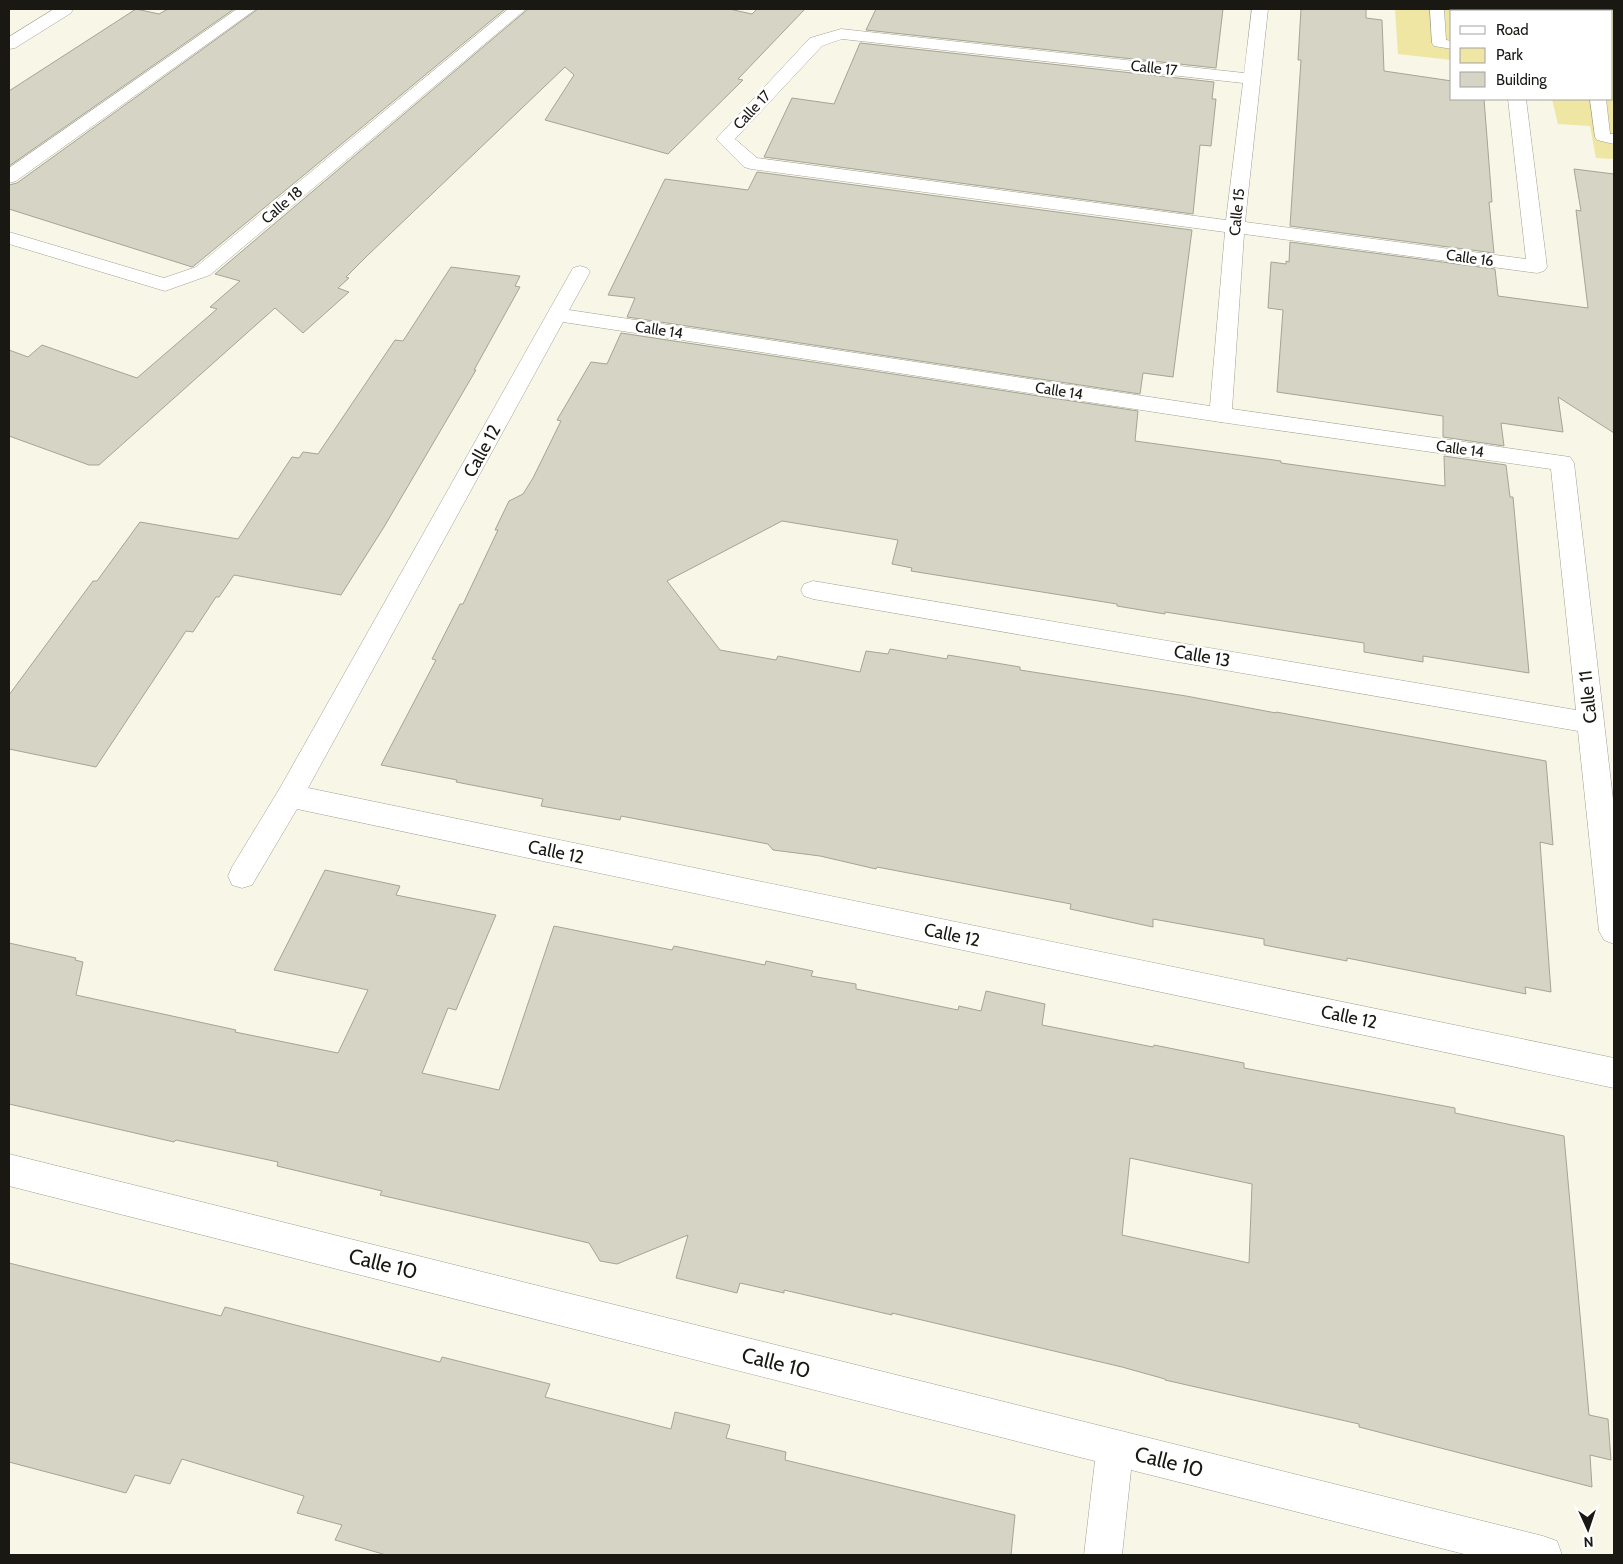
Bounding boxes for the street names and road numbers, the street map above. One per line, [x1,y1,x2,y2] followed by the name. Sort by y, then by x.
[1130,57,1179,79] street label: Calle 17
[729,86,775,133] street label: Calle 17
[258,183,306,227] street label: Calle 18
[1226,187,1248,237] street label: Calle 15
[1445,246,1495,270] street label: Calle 16
[634,317,684,343] street label: Calle 14
[1034,378,1084,404] street label: Calle 14
[459,421,505,481] street label: Calle 12
[1435,437,1485,461] street label: Calle 14
[1172,640,1232,672] street label: Calle 13
[1574,669,1602,725] street label: Calle 11
[526,835,586,869] street label: Calle 12
[922,918,982,952] street label: Calle 12
[1319,1000,1379,1034] street label: Calle 12
[346,1243,420,1284] street label: Calle 10
[739,1342,813,1383] street label: Calle 10
[1132,1441,1206,1482] street label: Calle 10

